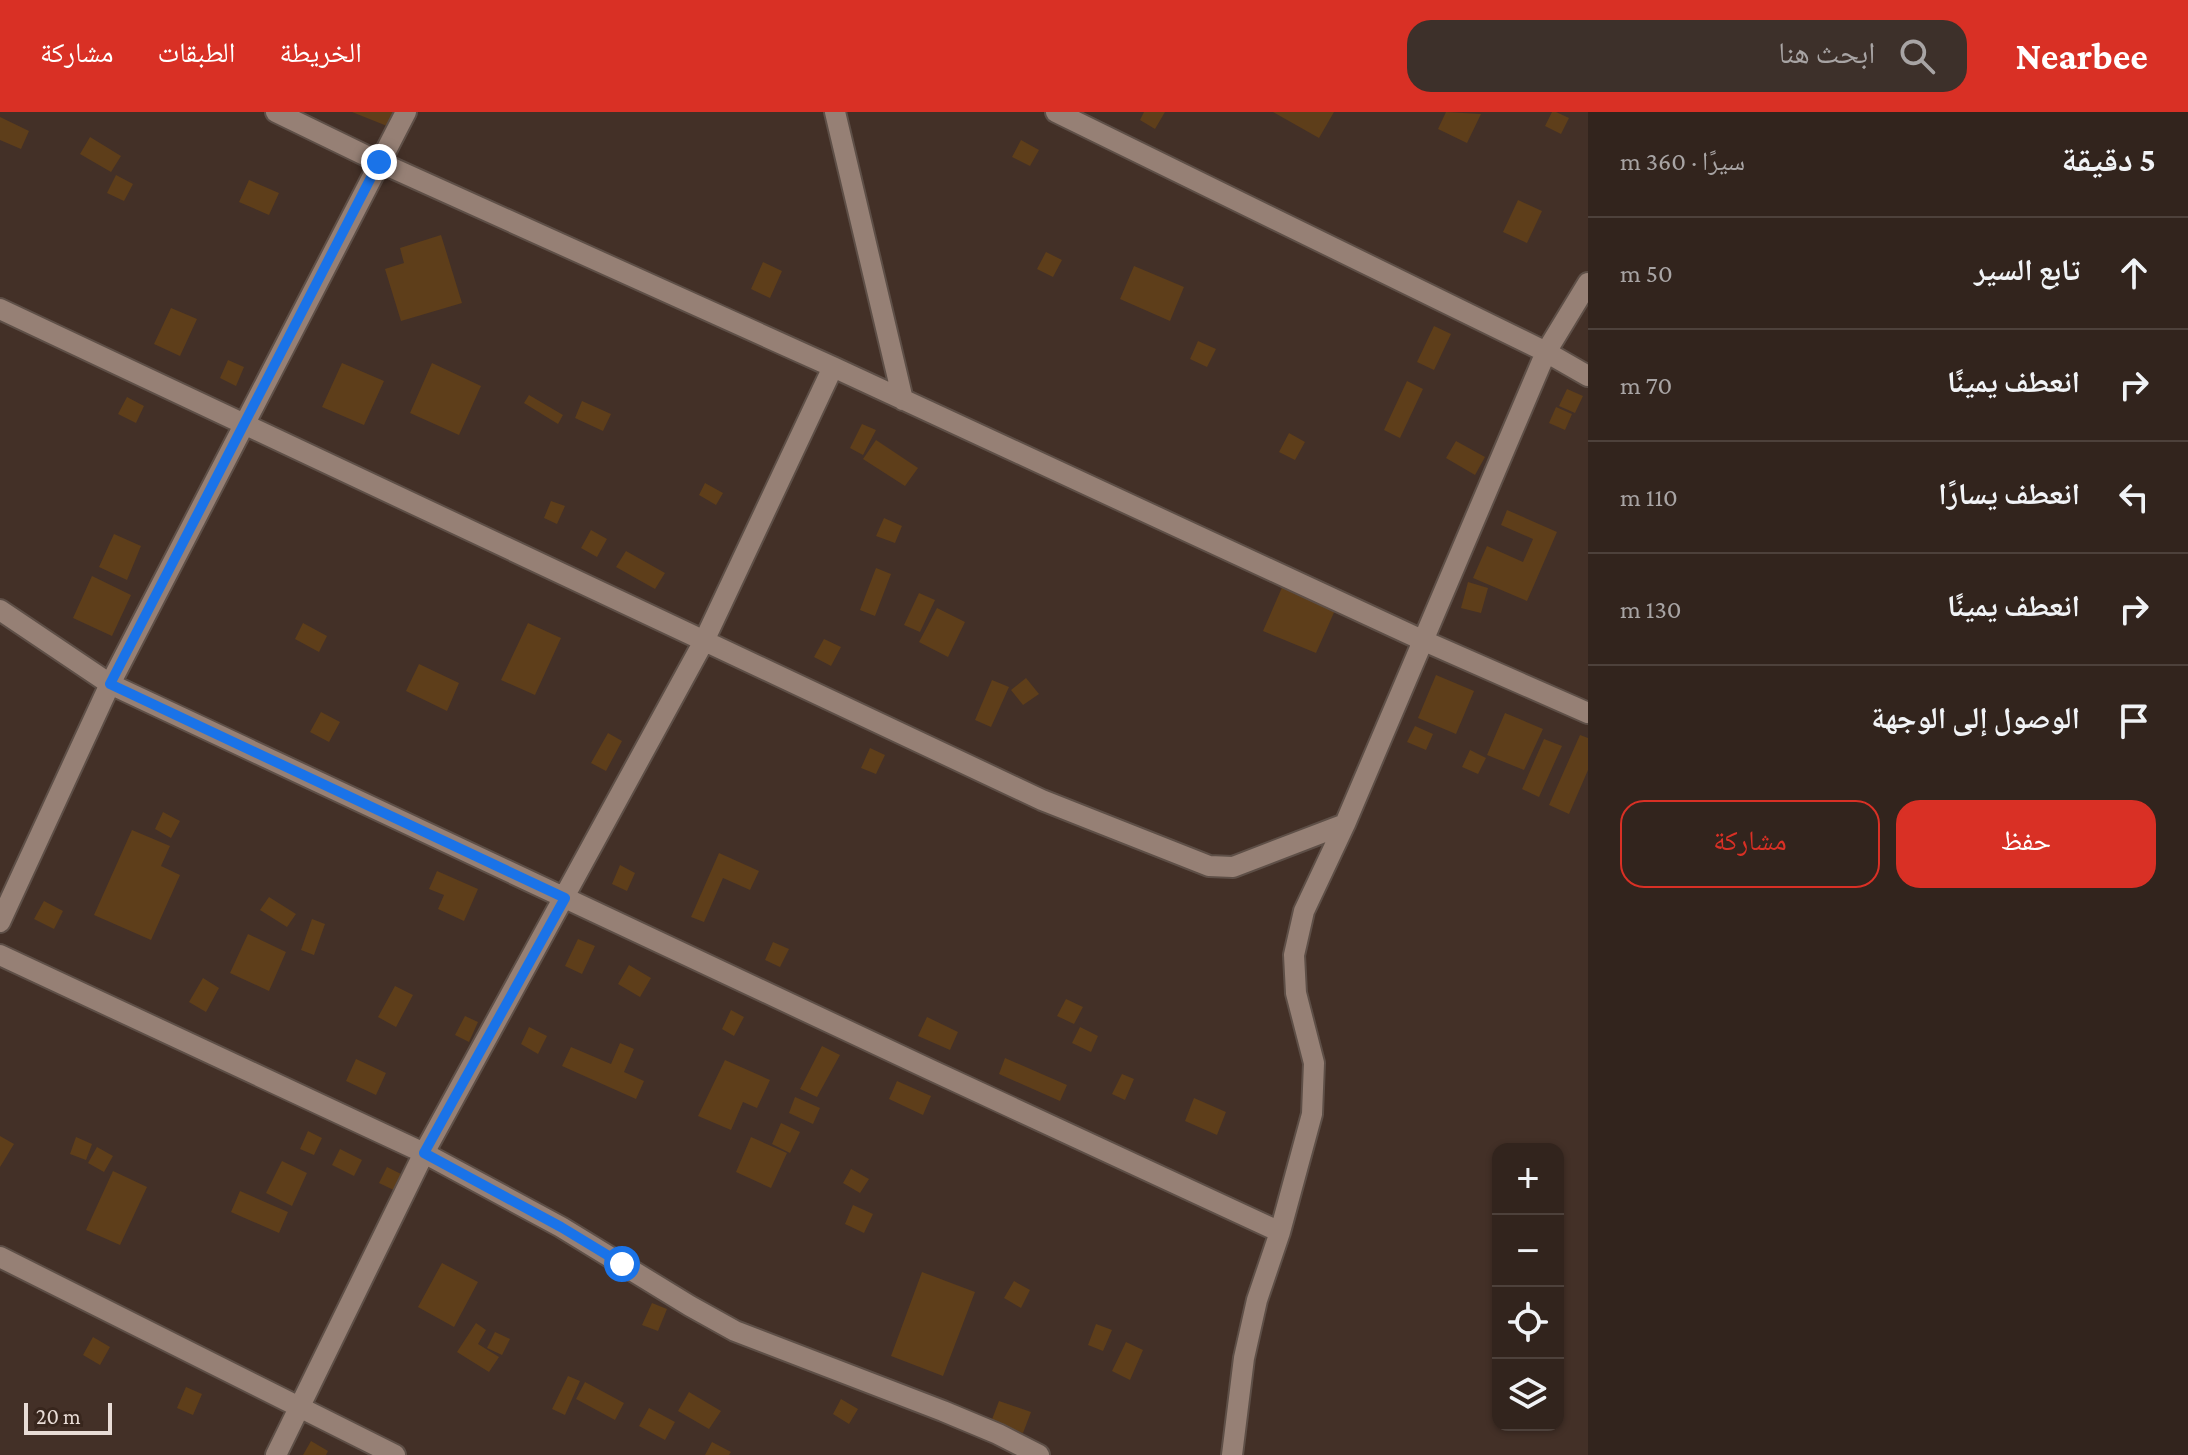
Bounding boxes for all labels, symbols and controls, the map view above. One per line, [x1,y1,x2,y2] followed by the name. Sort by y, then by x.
[1407,20,1967,92] search box
[1895,34,1939,78] icon: search
[2015,35,2148,77] text: Nearbee
[1778,36,1875,69] text: ابحث هنا
[40,37,114,68] text: مشاركة
[158,37,235,68] text: الطبقات
[279,37,362,68] text: الخريطة
[2061,141,2156,178] text: 5 دقيقة
[361,144,397,180] route end
[1620,147,1745,176] text: سيرًا · 360 m
[2112,251,2156,295] icon: ahead
[1974,253,2080,286] text: تابع السير
[1620,259,1673,288] text: 50 m
[2112,363,2156,407] icon: right
[1947,365,2080,398] text: انعطف يمينًا
[1620,371,1672,400] text: 70 m
[2112,475,2156,519] icon: left
[1938,477,2080,510] text: انعطف يسارًا
[1620,483,1678,512] text: 110 m
[2112,587,2156,631] icon: right
[1947,589,2080,622] text: انعطف يمينًا
[1620,595,1681,624] text: 130 m
[2112,699,2156,743] icon: arrive
[1871,701,2080,734] text: الوصول إلى الوجهة
[1620,800,1880,888] button: مشاركة
[1896,800,2156,888] button: حفظ
[1492,1143,1564,1431] map controls
[1492,1143,1564,1215] button: +
[1492,1215,1564,1287] button: −
[604,1246,640,1282] route start
[1492,1287,1564,1359] button: locate
[1492,1359,1564,1431] button: layers
[24,1399,112,1435] scale bar
[36,1404,81,1429] text: 20 m

